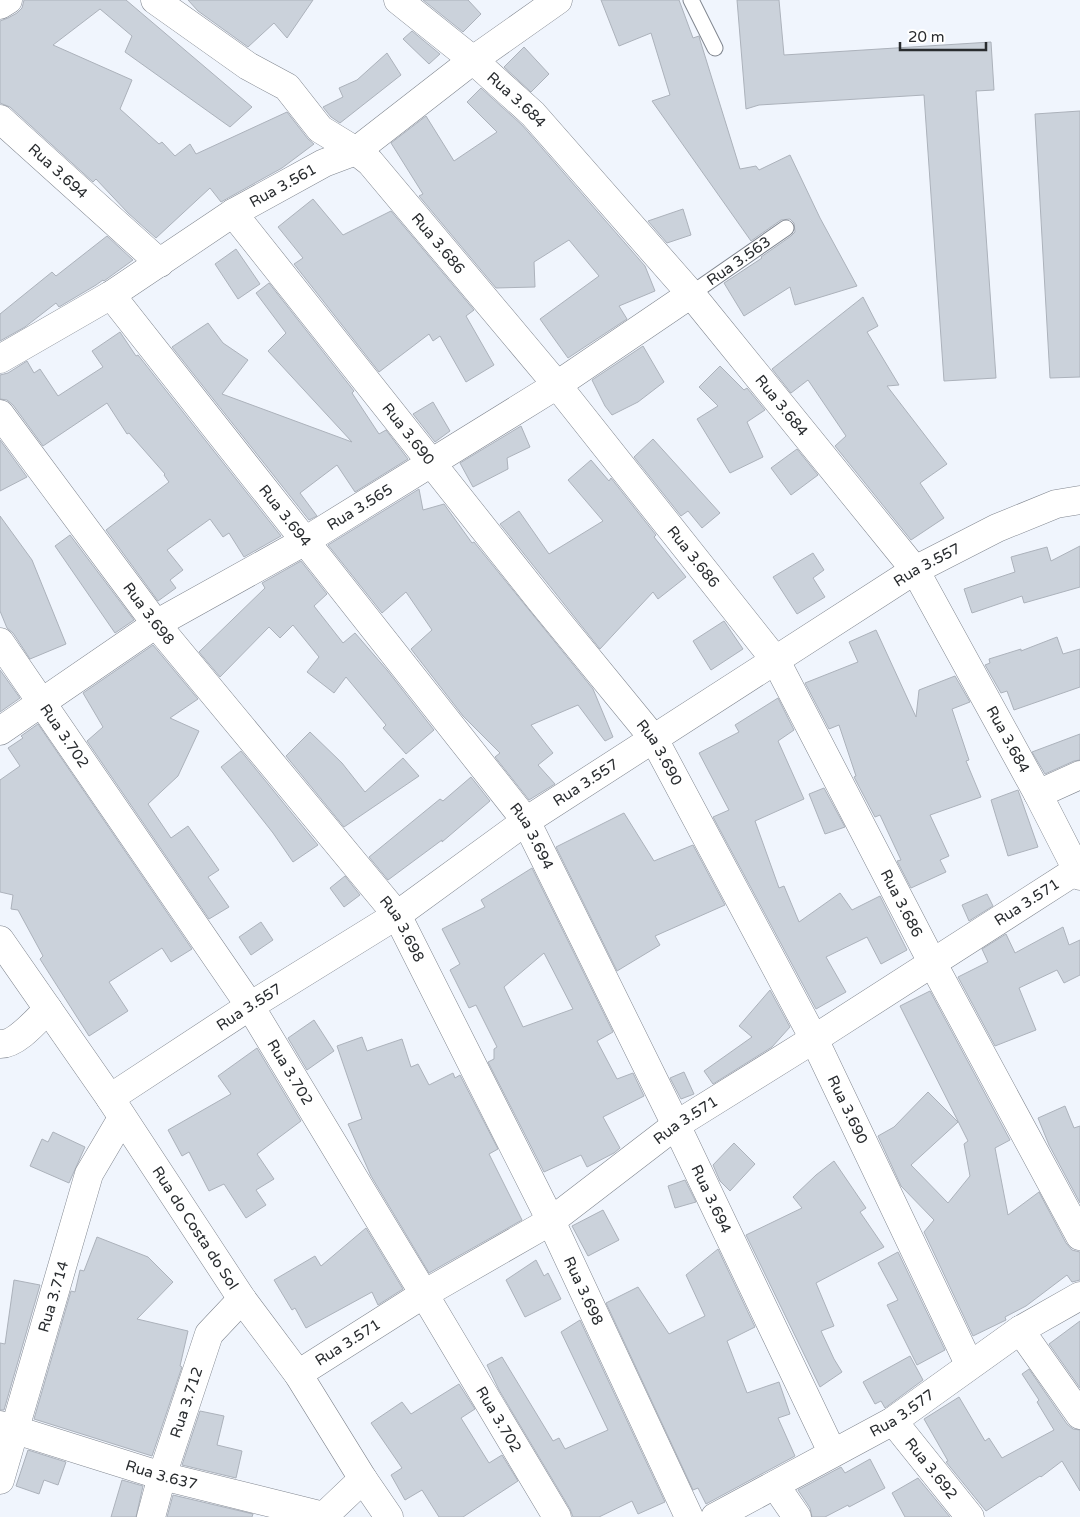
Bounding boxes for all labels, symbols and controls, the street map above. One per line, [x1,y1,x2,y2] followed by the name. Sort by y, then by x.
[900,20,986,52] scale bar
[908,28,945,46] text: 20 m
[483,68,550,131] street label: Rua 3.684
[25,140,91,203] street label: Rua 3.694
[246,160,320,211] street label: Rua 3.561
[408,209,469,277] street label: Rua 3.686
[703,232,774,289] street label: Rua 3.563
[751,371,812,440] street label: Rua 3.684
[378,399,438,468] street label: Rua 3.690
[324,480,396,534] street label: Rua 3.565
[255,481,315,550] street label: Rua 3.694
[663,522,723,591] street label: Rua 3.686
[890,539,964,590] street label: Rua 3.557
[119,579,178,648] street label: Rua 3.698
[36,701,93,771] street label: Rua 3.702
[982,703,1034,776] street label: Rua 3.684
[633,716,686,788] street label: Rua 3.690
[550,755,622,810] street label: Rua 3.557
[506,799,557,872] street label: Rua 3.694
[877,866,927,940] street label: Rua 3.686
[991,875,1063,930] street label: Rua 3.571
[376,892,428,965] street label: Rua 3.698
[213,980,285,1035] street label: Rua 3.557
[263,1036,317,1108] street label: Rua 3.702
[824,1072,872,1147] street label: Rua 3.690
[650,1092,721,1148] street label: Rua 3.571
[687,1162,735,1236] street label: Rua 3.694
[148,1163,242,1293] street label: Rua do Costa do Sol
[560,1254,607,1328] street label: Rua 3.698
[34,1259,72,1334] street label: Rua 3.714
[312,1315,384,1370] street label: Rua 3.571
[166,1365,206,1440] street label: Rua 3.712
[472,1383,525,1456] street label: Rua 3.702
[867,1385,938,1441] street label: Rua 3.577
[901,1434,961,1503] street label: Rua 3.692
[123,1456,199,1493] street label: Rua 3.637

